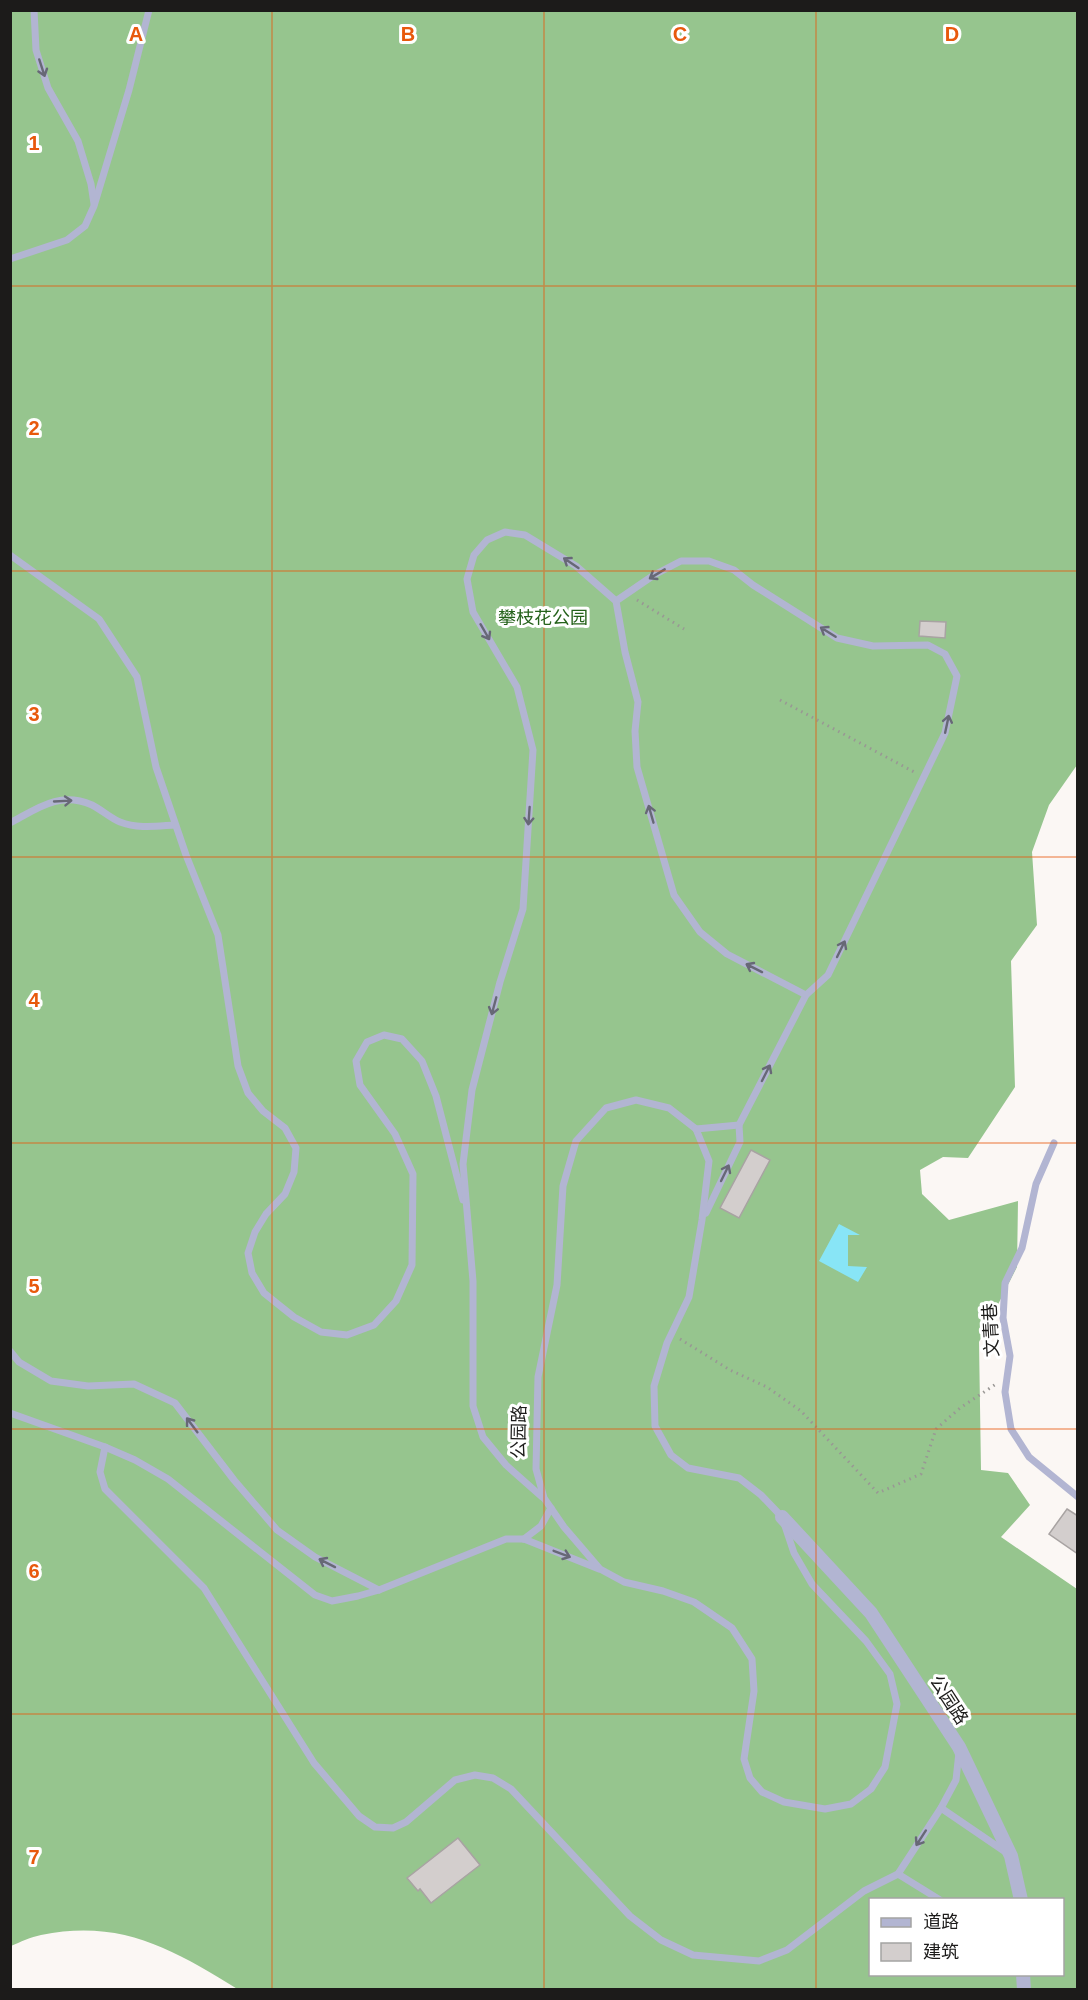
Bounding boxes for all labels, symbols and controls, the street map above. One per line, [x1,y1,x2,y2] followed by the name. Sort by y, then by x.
[129,23,143,45] text: A
[401,23,415,45] text: B
[673,23,687,45] text: C
[945,23,959,45] text: D
[37,58,48,77] one-way arrow
[28,132,40,154] text: 1
[28,417,40,439] text: 2
[563,557,580,569] one-way arrow
[649,568,666,580] one-way arrow
[498,608,588,628] park label: 攀枝花公园
[479,623,491,640] one-way arrow
[820,626,837,638] one-way arrow
[28,703,40,725] text: 3
[942,715,953,734] one-way arrow
[53,795,72,806] one-way arrow
[645,804,656,823] one-way arrow
[523,805,534,825] one-way arrow
[835,940,847,958] one-way arrow
[746,962,763,974] one-way arrow
[28,989,40,1011] text: 4
[487,997,499,1016] one-way arrow
[760,1065,772,1083] one-way arrow
[719,1165,731,1183] one-way arrow
[28,1275,40,1297] text: 5
[980,1303,1002,1357] street label: 文青巷
[509,1405,529,1459] street label: 公园路
[185,1418,198,1434] one-way arrow
[552,1549,571,1560] one-way arrow
[319,1557,336,1569] one-way arrow
[28,1560,40,1582] text: 6
[926,1672,972,1728] street label: 公园路
[915,1829,927,1846] one-way arrow
[28,1846,40,1868] text: 7
[869,1898,1064,1976] legend
[923,1912,959,1932] text: 道路
[923,1942,959,1962] text: 建筑

